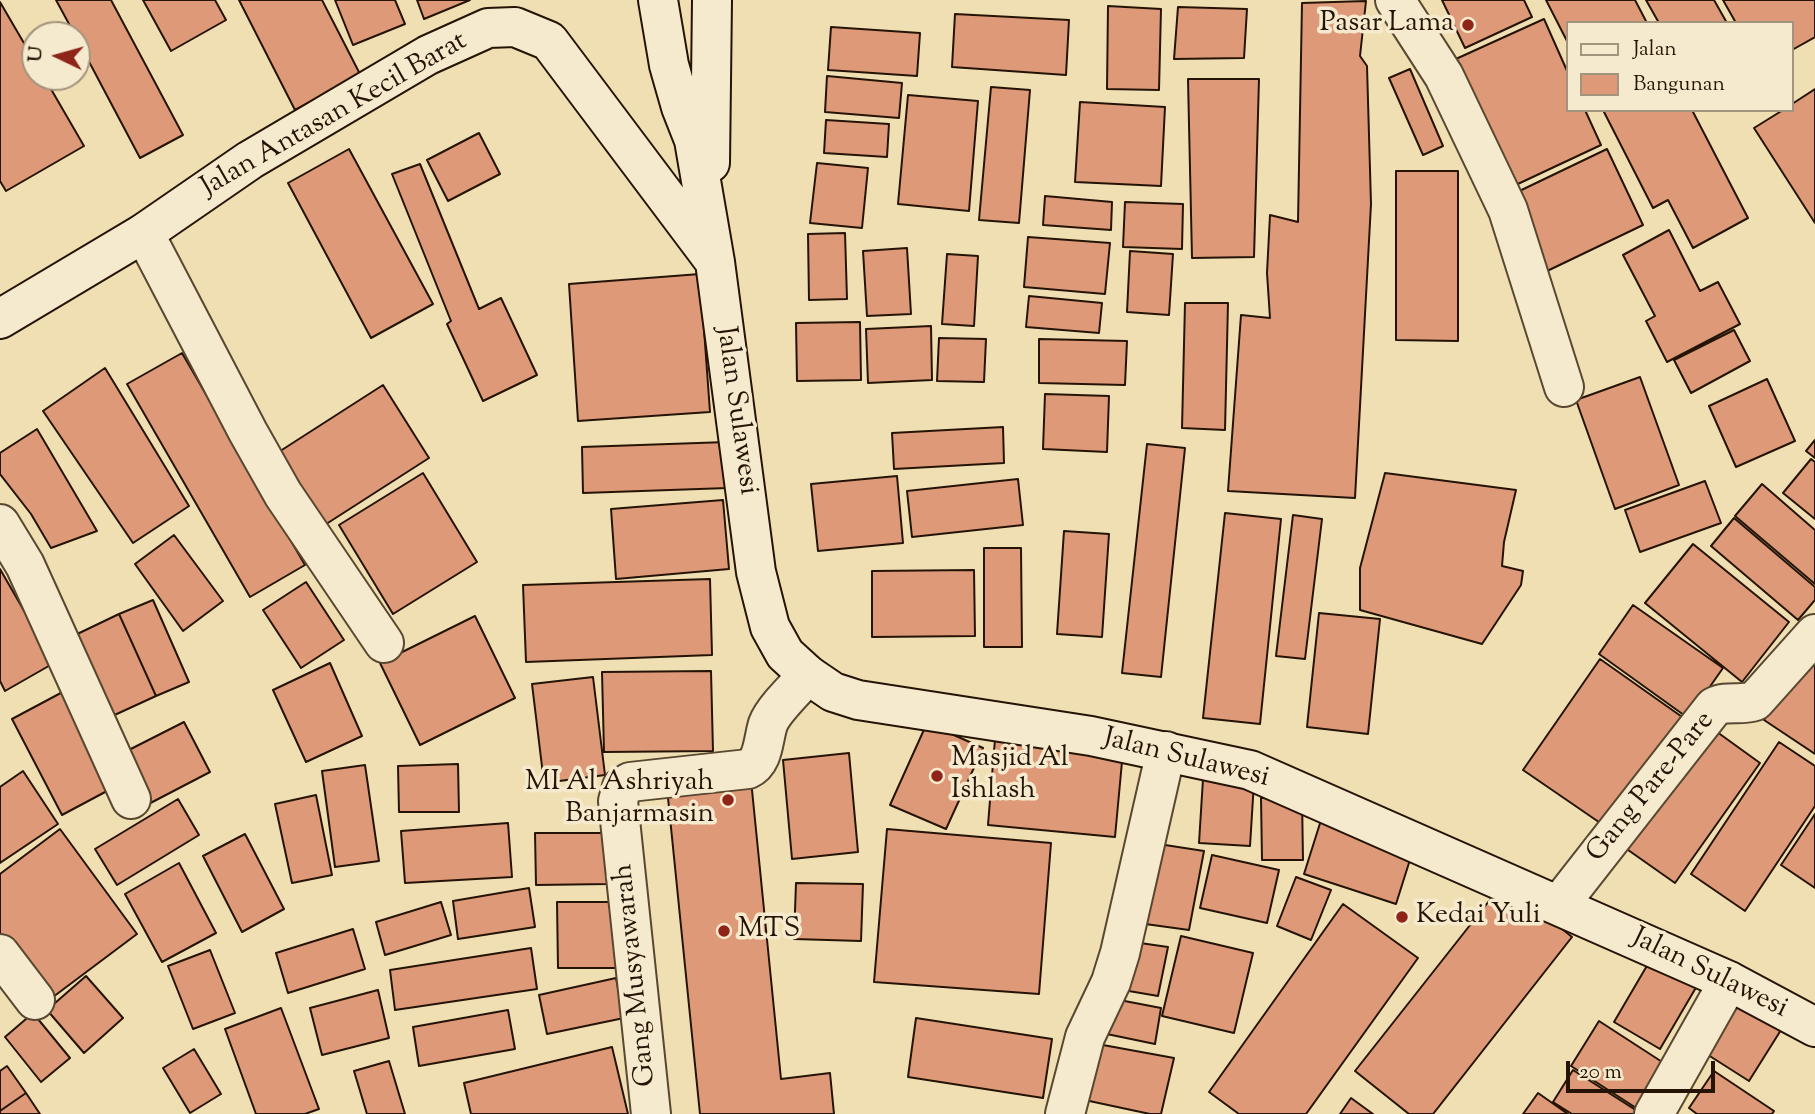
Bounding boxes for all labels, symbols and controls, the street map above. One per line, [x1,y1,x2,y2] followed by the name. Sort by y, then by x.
[1320,8,1454,42] place label: Pasar Lama
[1460,17,1476,33] marker: Pasar Lama
[21,21,91,91] north arrow
[1566,21,1794,112] legend
[196,26,474,206] street label: Jalan Antasan Kecil Barat
[1633,35,1677,65] text: Jalan
[22,45,51,63] text: U
[1633,70,1725,100] text: Bangunan
[707,325,763,497] street label: Jalan Sulawesi
[1581,706,1723,870] street label: Gang Pare-Pare
[1100,723,1272,797] street label: Jalan Sulawesi
[951,743,1069,809] place label: Masjid Al Ishlash
[525,767,714,833] place label: MI Al Ashriyah Banjarmasin
[929,768,945,784] marker: Masjid Al Ishlash
[720,792,736,808] marker: MI Al Ashriyah Banjarmasin
[609,862,665,1088] street label: Gang Musyawarah
[1416,900,1541,934] place label: Kedai Yuli
[1394,909,1410,925] marker: Kedai Yuli
[738,914,800,948] place label: MTS
[716,923,732,939] marker: MTS
[1625,923,1793,1027] street label: Jalan Sulawesi
[1570,1048,1719,1092] scale bar
[1579,1058,1622,1088] text: 20 m

